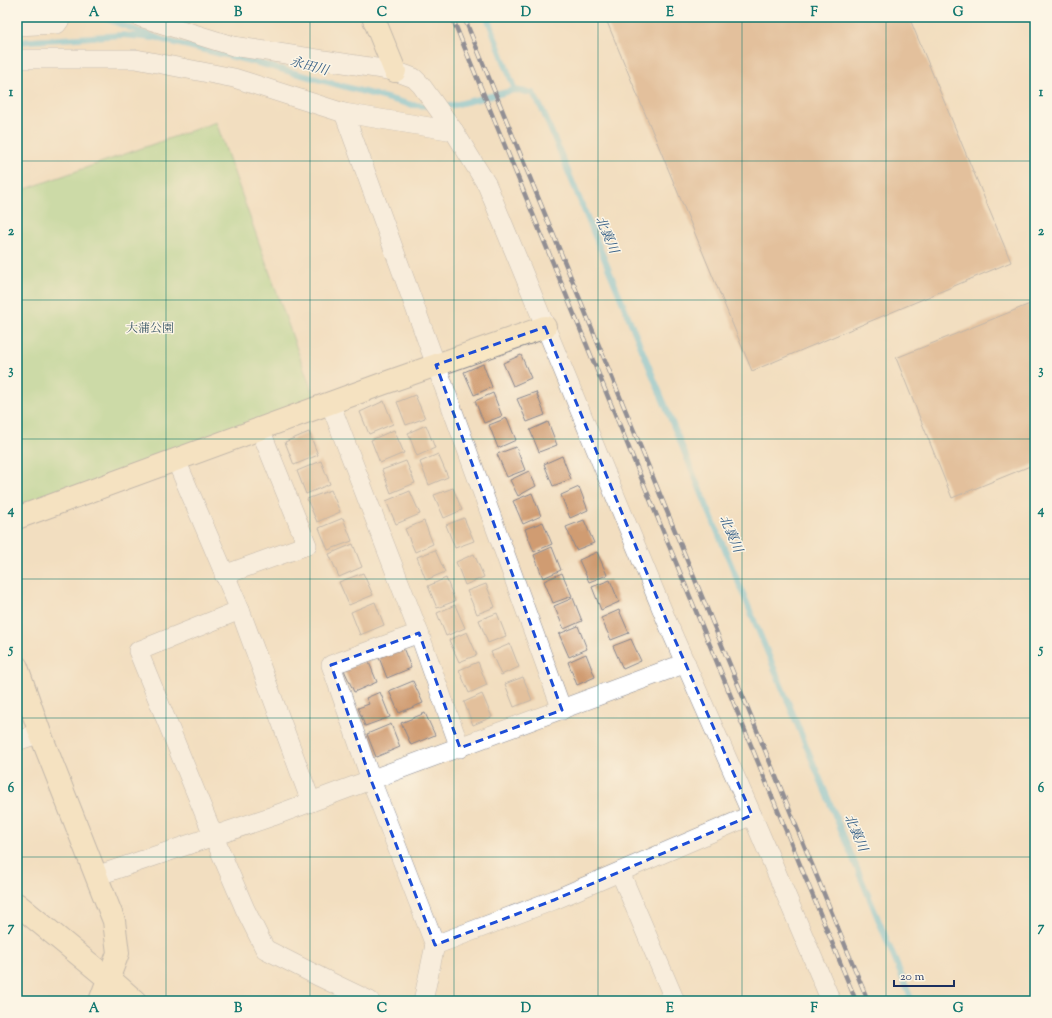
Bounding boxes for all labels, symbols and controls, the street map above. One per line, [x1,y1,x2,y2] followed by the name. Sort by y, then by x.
[89,4,100,22] text: A
[234,4,243,22] text: B
[377,4,387,22] text: C
[521,4,531,22] text: D
[666,4,674,22] text: E
[810,4,818,22] text: F
[953,4,964,22] text: G
[288,53,332,81] water label: 永田川
[9,84,14,102] text: 1
[1039,84,1044,102] text: 1
[590,214,623,258] water label: 北裏川
[8,223,15,241] text: 2
[1038,223,1045,241] text: 2
[126,320,174,338] park label: 大蒲公園
[8,362,14,380] text: 3
[1038,362,1044,380] text: 3
[7,502,15,520] text: 4
[1037,502,1045,520] text: 4
[714,513,747,557] water label: 北裏川
[8,641,14,659] text: 5
[1038,641,1044,659] text: 5
[8,780,15,798] text: 6
[1038,780,1045,798] text: 6
[839,812,872,856] water label: 北裏川
[8,919,15,937] text: 7
[1038,919,1045,937] text: 7
[894,962,954,988] scale bar
[900,968,925,986] text: 20 m
[89,1000,100,1018] text: A
[234,1000,243,1018] text: B
[377,1000,387,1018] text: C
[521,1000,531,1018] text: D
[666,1000,674,1018] text: E
[810,1000,818,1018] text: F
[953,1000,964,1018] text: G

